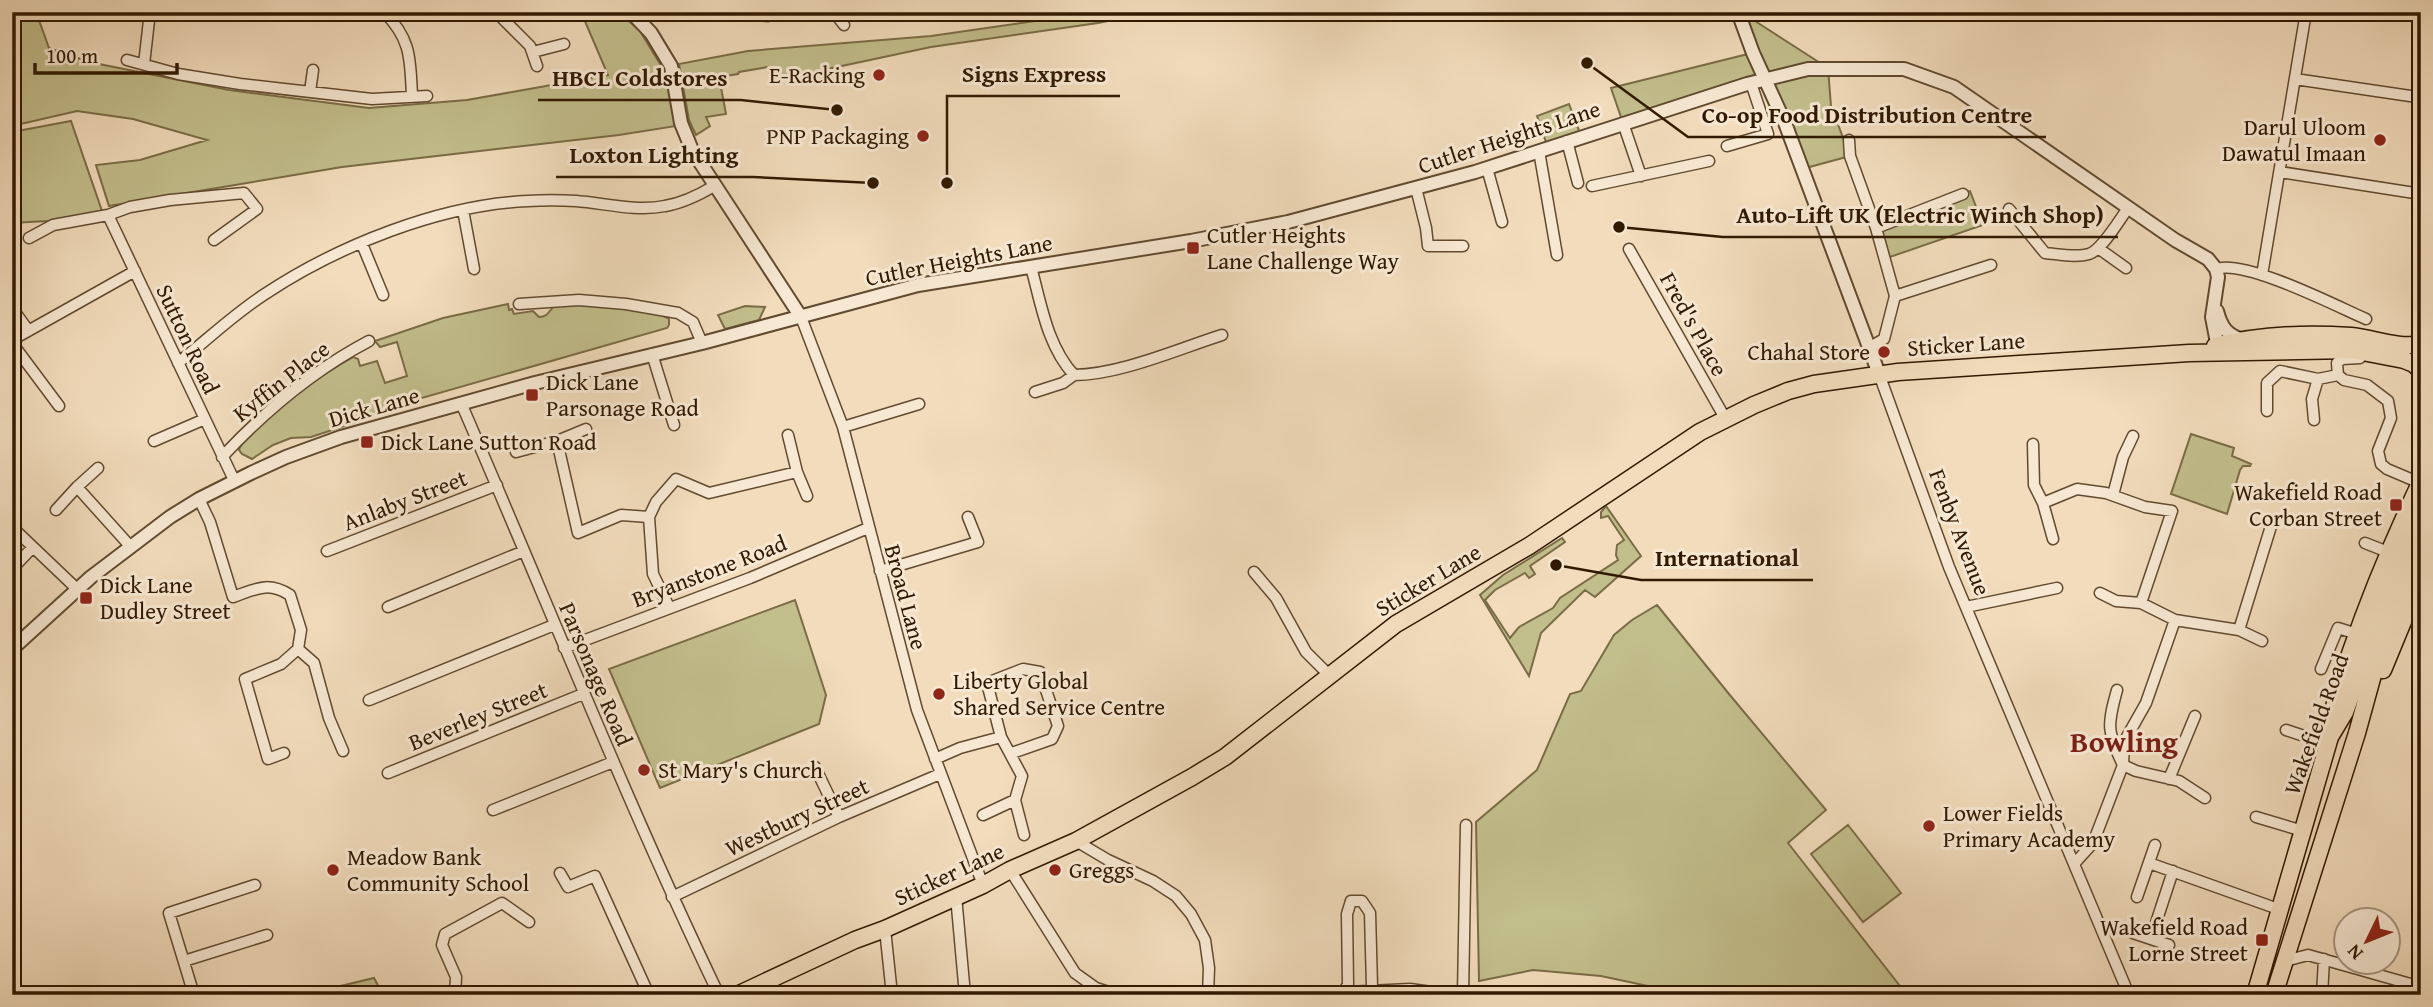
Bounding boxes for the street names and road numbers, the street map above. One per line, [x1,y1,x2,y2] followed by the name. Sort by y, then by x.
[1413,91,1604,182] street label: Cutler Heights Lane
[863,225,1055,294] street label: Cutler Heights Lane
[1652,266,1737,382] street label: Fred's Place
[149,278,229,400] street label: Sutton Road
[1906,323,2026,364] street label: Sticker Lane
[225,332,336,429] street label: Kyffin Place
[325,378,423,435] street label: Dick Lane
[338,461,472,538] street label: Anlaby Street
[1921,464,2000,600] street label: Fenby Avenue
[627,526,792,615] street label: Bryanstone Road
[1369,535,1487,624] street label: Sticker Lane
[877,540,936,653] street label: Broad Lane
[551,597,642,751] street label: Parsonage Road
[2275,648,2357,799] street label: Wakefield Road
[403,673,552,758] street label: Beverley Street
[719,769,874,864] street label: Westbury Street
[888,834,1009,913] street label: Sticker Lane

